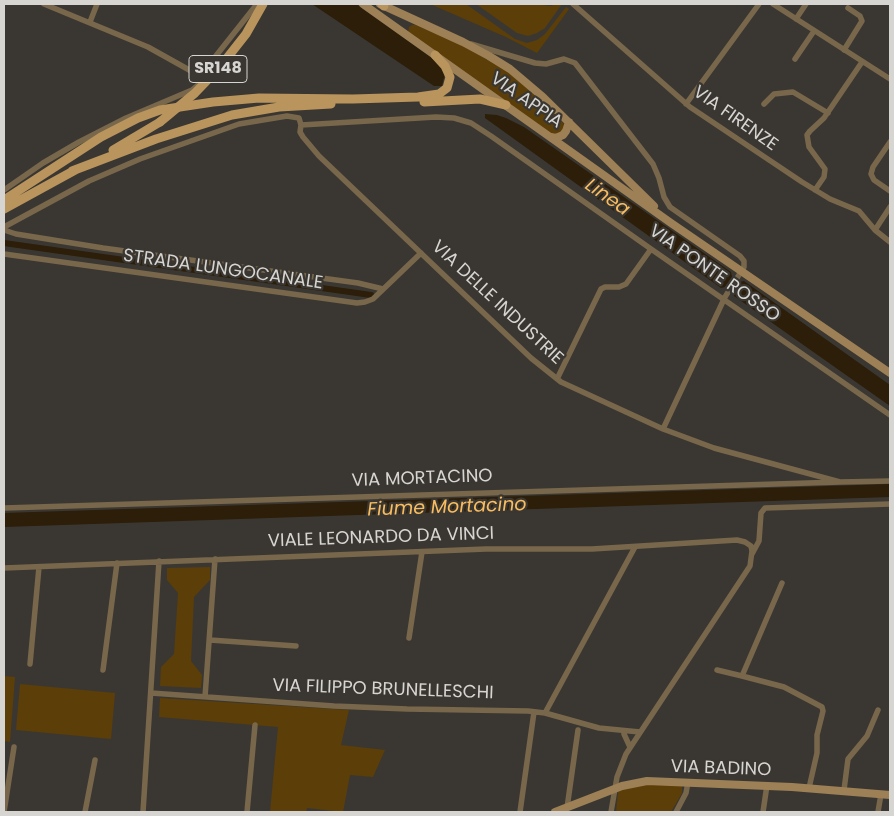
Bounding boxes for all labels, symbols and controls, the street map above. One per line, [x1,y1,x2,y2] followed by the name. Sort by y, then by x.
[189,56,247,82] road number: SR148
[486,68,566,134] street label: VIA APPIA
[688,82,782,156] street label: VIA FIRENZE
[580,174,634,222] water label: Linea
[644,221,784,327] street label: VIA PONTE ROSSO
[427,236,567,370] street label: VIA DELLE INDUSTRIE
[122,245,324,295] street label: STRADA LUNGOCANALE
[351,466,493,492] street label: VIA MORTACINO
[367,494,527,522] water label: Fiume Mortacino
[268,523,494,553] street label: VIALE LEONARDO DA VINCI
[272,675,494,705] street label: VIA FILIPPO BRUNELLESCHI
[670,756,772,782] street label: VIA BADINO

